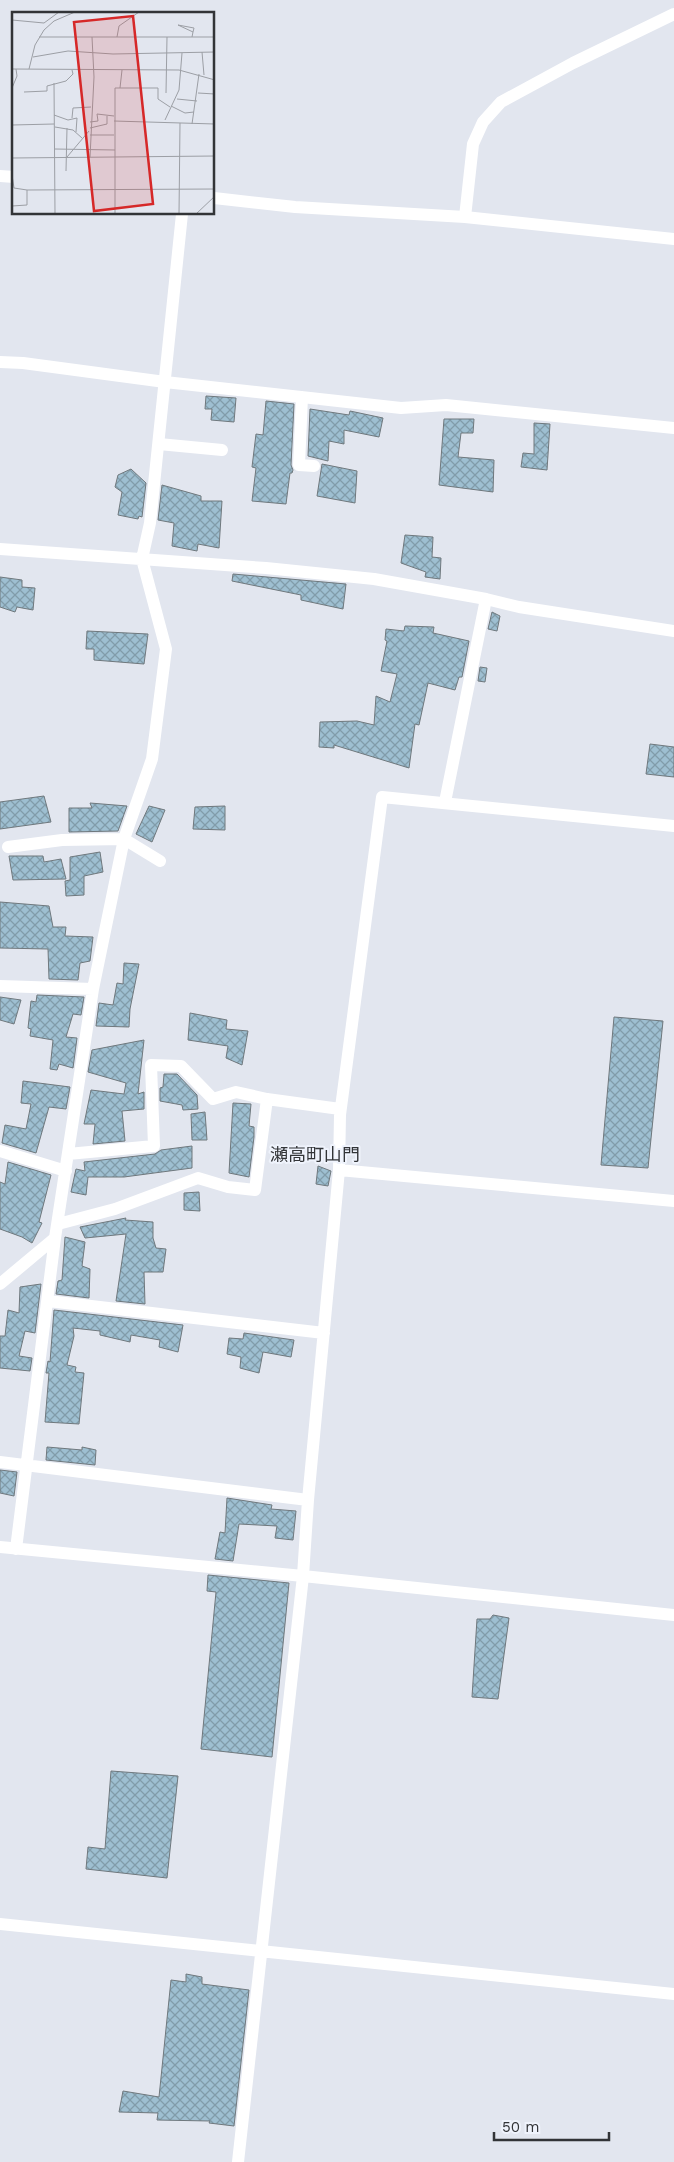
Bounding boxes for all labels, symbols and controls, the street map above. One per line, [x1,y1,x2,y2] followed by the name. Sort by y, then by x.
[12,12,215,215] inset map
[270,1144,360,1165] district label: 瀬高町山門
[494,2110,609,2142] scale bar
[502,2118,539,2136] text: 50 m

